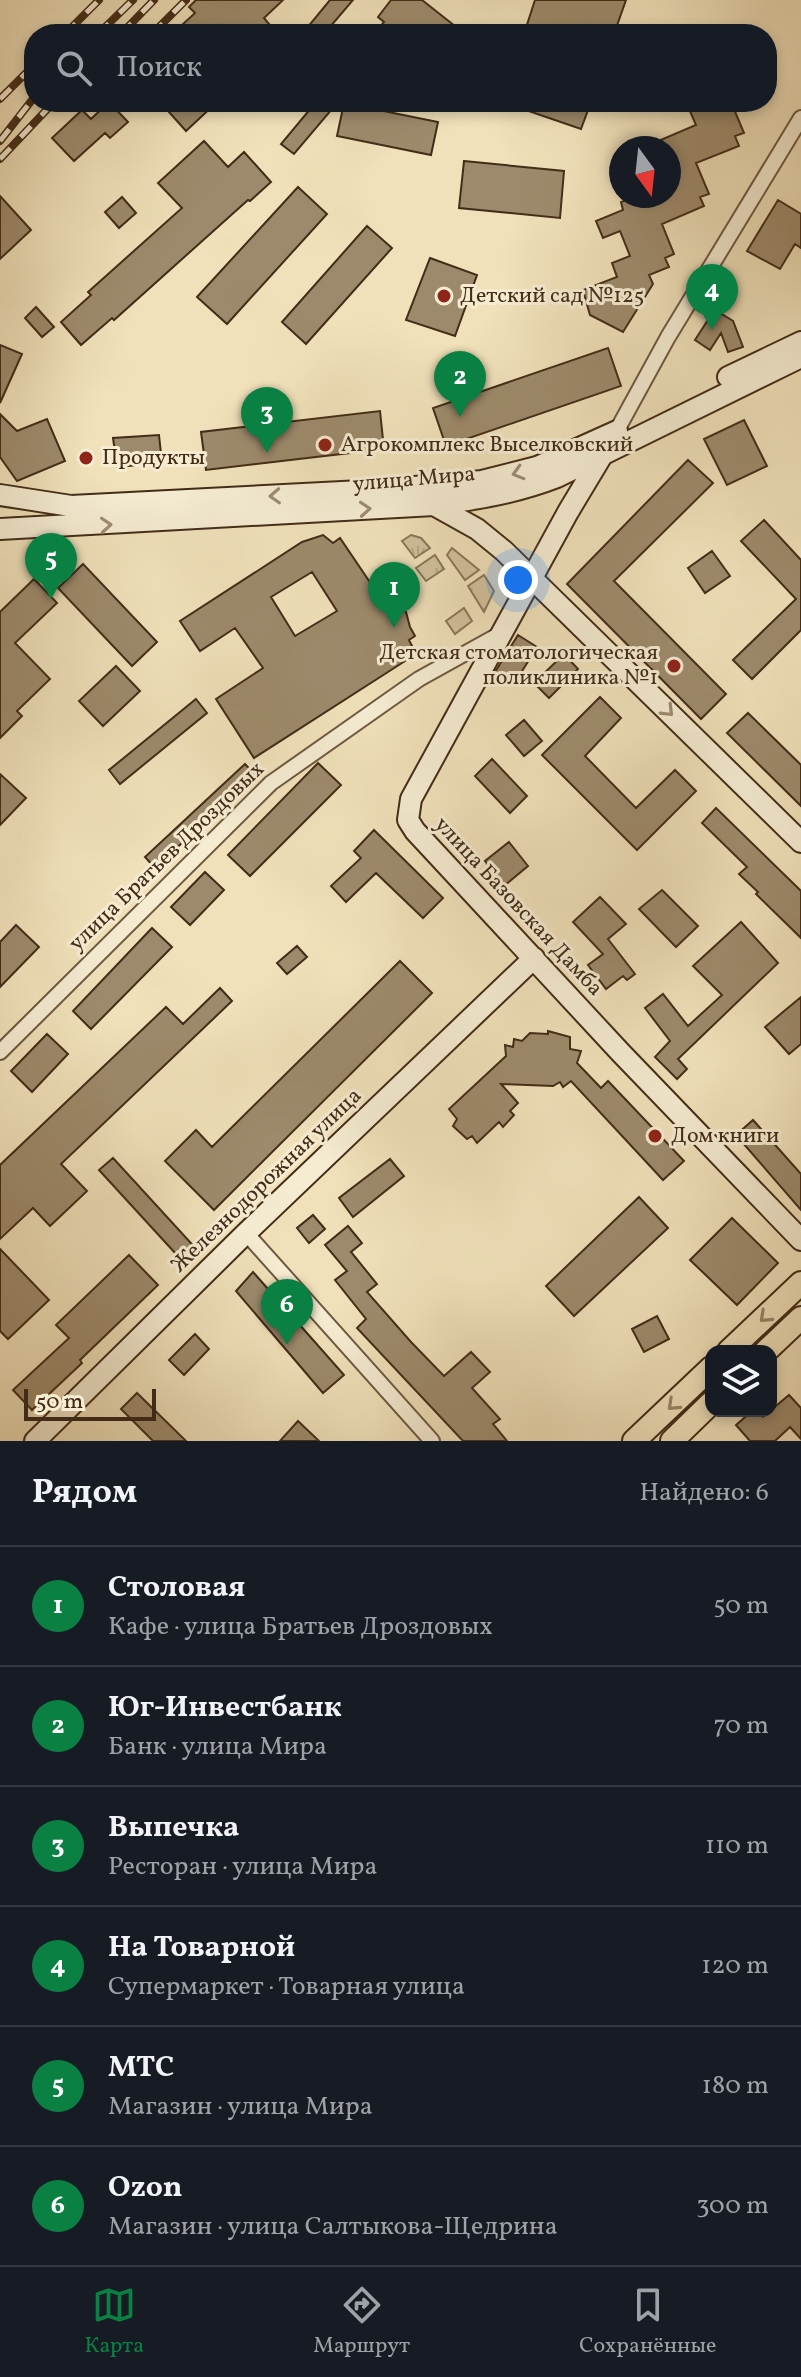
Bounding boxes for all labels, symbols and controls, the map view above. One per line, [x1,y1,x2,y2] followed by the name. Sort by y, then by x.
[24,24,777,112] search box
[52,46,96,90] icon: search
[116,47,202,89] text: Поиск
[609,136,681,208] north arrow
[686,264,738,330] pin: 4
[460,281,644,312] place label: Детский сад №125
[435,287,453,305] marker: Детский сад №125
[434,351,486,417] pin: 2
[241,387,293,453] pin: 3
[341,430,633,461] place label: Агрокомплекс Выселковский
[316,436,334,454] marker: Агрокомплекс Выселковский
[102,443,205,474] place label: Продукты
[77,449,95,467] marker: Продукты
[351,459,477,501] street label: улица Мира
[512,464,526,480] one-way arrow
[268,487,281,504] one-way arrow
[359,501,372,518] one-way arrow
[100,517,113,534] one-way arrow
[25,533,77,599] pin: 5
[498,560,538,600] your location
[368,562,420,628] pin: 1
[379,638,658,694] place label: Детская стоматологическая поликлиника №1
[665,657,683,675] marker: Детская стоматологическая поликлиника №1
[659,702,673,716] one-way arrow
[62,755,272,959] street label: улица Братьев Дроздовых
[426,810,610,1004] street label: улица Базовская Дамба
[165,1081,369,1280] street label: Железнодорожная улица
[671,1121,779,1152] place label: Дом книги
[646,1127,664,1145] marker: Дом книги
[261,1279,313,1345] pin: 6
[760,1308,774,1323] one-way arrow
[705,1345,777,1417] map controls
[705,1345,777,1417] button: layers
[24,1385,156,1421] scale bar
[36,1387,83,1418] text: 50 m
[667,1395,682,1409] one-way arrow
[32,1470,137,1517] text: Рядом
[639,1475,769,1511] text: Найдено: 6
[108,1567,245,1609] text: Столовая
[53,1588,63,1624] text: 1
[713,1588,769,1624] text: 50 m
[108,1609,493,1645] text: Кафе · улица Братьев Дроздовых
[108,1687,342,1729] text: Юг-Инвестбанк
[51,1708,65,1744] text: 2
[714,1708,769,1744] text: 70 m
[108,1729,327,1765] text: Банк · улица Мира
[108,1807,239,1849] text: Выпечка
[51,1828,65,1864] text: 3
[705,1828,769,1864] text: 110 m
[108,1849,377,1885] text: Ресторан · улица Мира
[108,1927,295,1969] text: На Товарной
[50,1948,66,1984] text: 4
[701,1948,769,1984] text: 120 m
[108,1969,465,2005] text: Супермаркет · Товарная улица
[108,2047,174,2089] text: МТС
[52,2068,64,2104] text: 5
[702,2068,769,2104] text: 180 m
[108,2089,373,2125] text: Магазин · улица Мира
[108,2167,182,2209] text: Ozon
[51,2188,65,2224] text: 6
[696,2188,769,2224] text: 300 m
[108,2209,558,2245] text: Магазин · улица Салтыкова-Щедрина
[84,2283,144,2362] tab: Карта
[313,2283,410,2362] tab: Маршрут
[579,2283,716,2362] tab: Сохранённые

